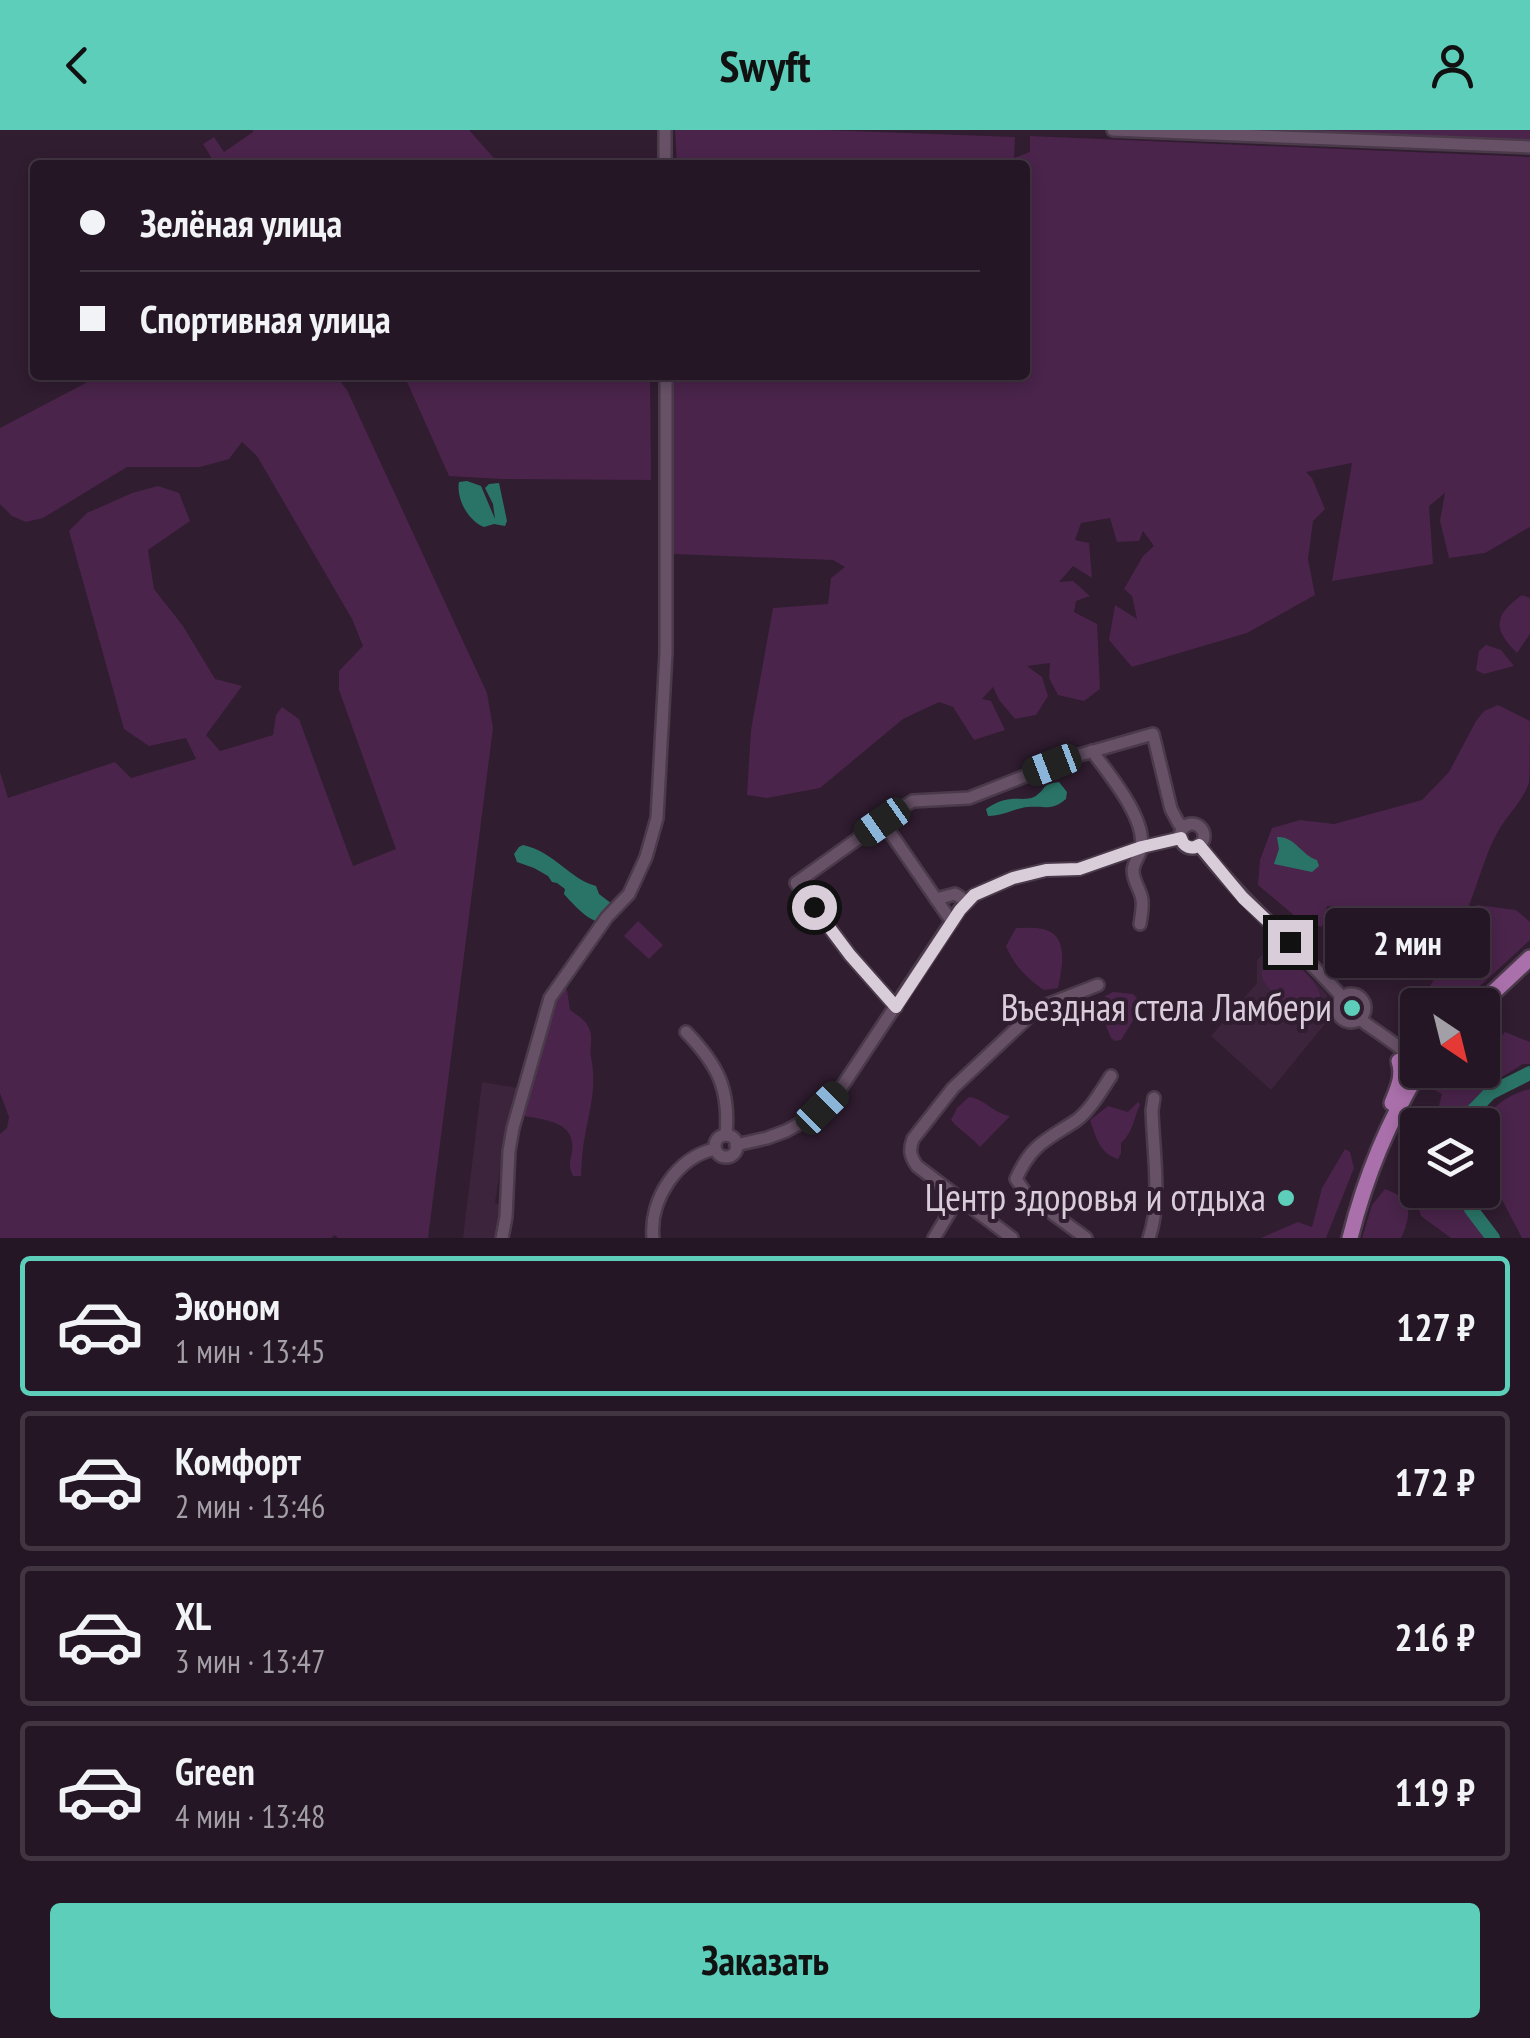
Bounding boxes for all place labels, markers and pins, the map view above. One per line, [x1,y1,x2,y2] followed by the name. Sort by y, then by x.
[1001,982,1332,1031] place label: Въездная стела Ламбери
[1341,997,1363,1019] marker: Въездная стела Ламбери
[925,1172,1266,1221] place label: Центр здоровья и отдыха
[1275,1187,1297,1209] marker: Центр здоровья и отдыха

